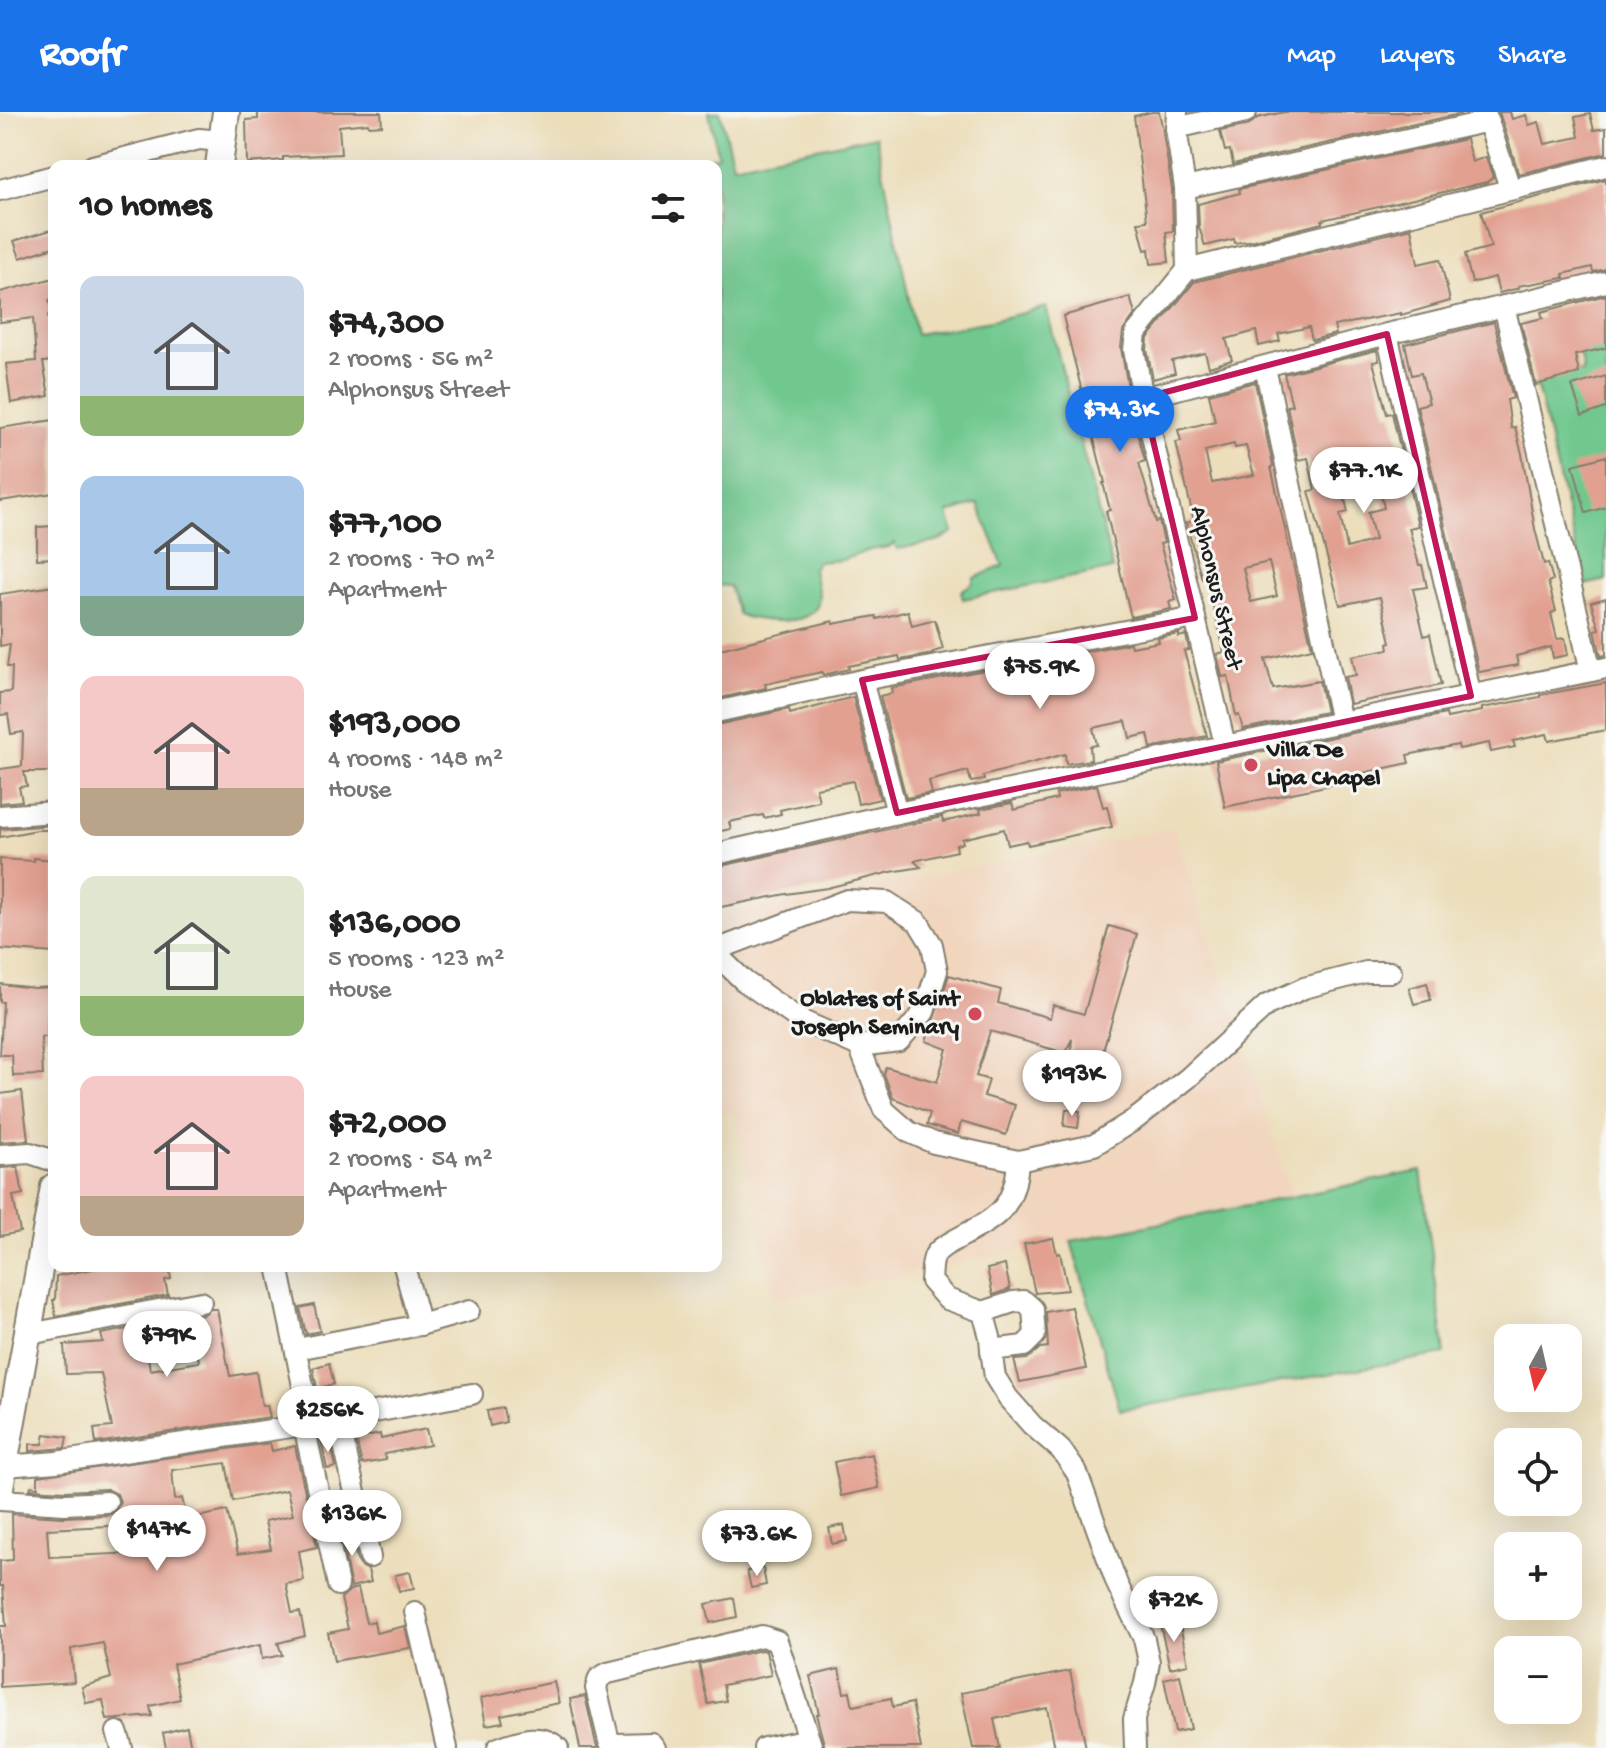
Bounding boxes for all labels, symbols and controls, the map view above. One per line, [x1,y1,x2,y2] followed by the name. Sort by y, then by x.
[40,34,124,78] text: Roofr
[1287,40,1336,73] text: Map
[1380,40,1454,73] text: Layers
[1498,40,1566,73] text: Share
[646,186,690,230] icon: filters
[80,188,211,228] text: 10 homes
[328,305,444,345] text: $74,300
[144,308,240,404] icon: home
[328,345,493,376] text: 2 rooms · 56 m²
[328,376,509,407] text: Alphonsus Street
[1055,386,1185,454] pin: $74.3K
[1083,396,1157,427] text: $74.3K
[1299,447,1429,515] pin: $77.1K
[1328,457,1400,488] text: $77.1K
[1182,504,1248,675] street label: Alphonsus Street
[328,505,442,545] text: $77,100
[144,508,240,604] icon: home
[328,545,495,576] text: 2 rooms · 70 m²
[328,576,445,607] text: Apartment
[975,643,1105,711] pin: $75.9K
[1003,653,1077,684] text: $75.9K
[328,705,460,745] text: $193,000
[144,708,240,804] icon: home
[1266,737,1381,794] place label: Villa De Lipa Chapel
[328,745,503,776] text: 4 rooms · 148 m²
[1242,756,1260,774] marker: Villa De Lipa Chapel
[328,776,392,807] text: House
[328,905,460,945] text: $136,000
[144,908,240,1004] icon: home
[328,945,504,976] text: 5 rooms · 123 m²
[328,976,392,1007] text: House
[790,986,961,1043] place label: Oblates of Saint Joseph Seminary
[966,1005,984,1023] marker: Oblates of Saint Joseph Seminary
[1016,1050,1128,1118] pin: $193K
[1040,1060,1104,1091] text: $193K
[328,1105,446,1145] text: $72,000
[144,1108,240,1204] icon: home
[328,1145,493,1176] text: 2 rooms · 54 m²
[328,1176,445,1207] text: Apartment
[120,1311,214,1379] pin: $79K
[141,1321,193,1352] text: $79K
[1494,1324,1582,1412] north arrow
[1494,1324,1582,1724] map controls
[272,1386,384,1454] pin: $256K
[295,1396,361,1427] text: $256K
[1494,1428,1582,1516] button: locate
[296,1490,408,1558] pin: $136K
[320,1500,384,1531] text: $136K
[101,1505,213,1573] pin: $147K
[692,1510,822,1578] pin: $73.6K
[126,1515,188,1546] text: $147K
[720,1520,794,1551] text: $73.6K
[1494,1532,1582,1620] button: +
[1127,1576,1221,1644] pin: $72K
[1148,1586,1200,1617] text: $72K
[1494,1636,1582,1724] button: −

